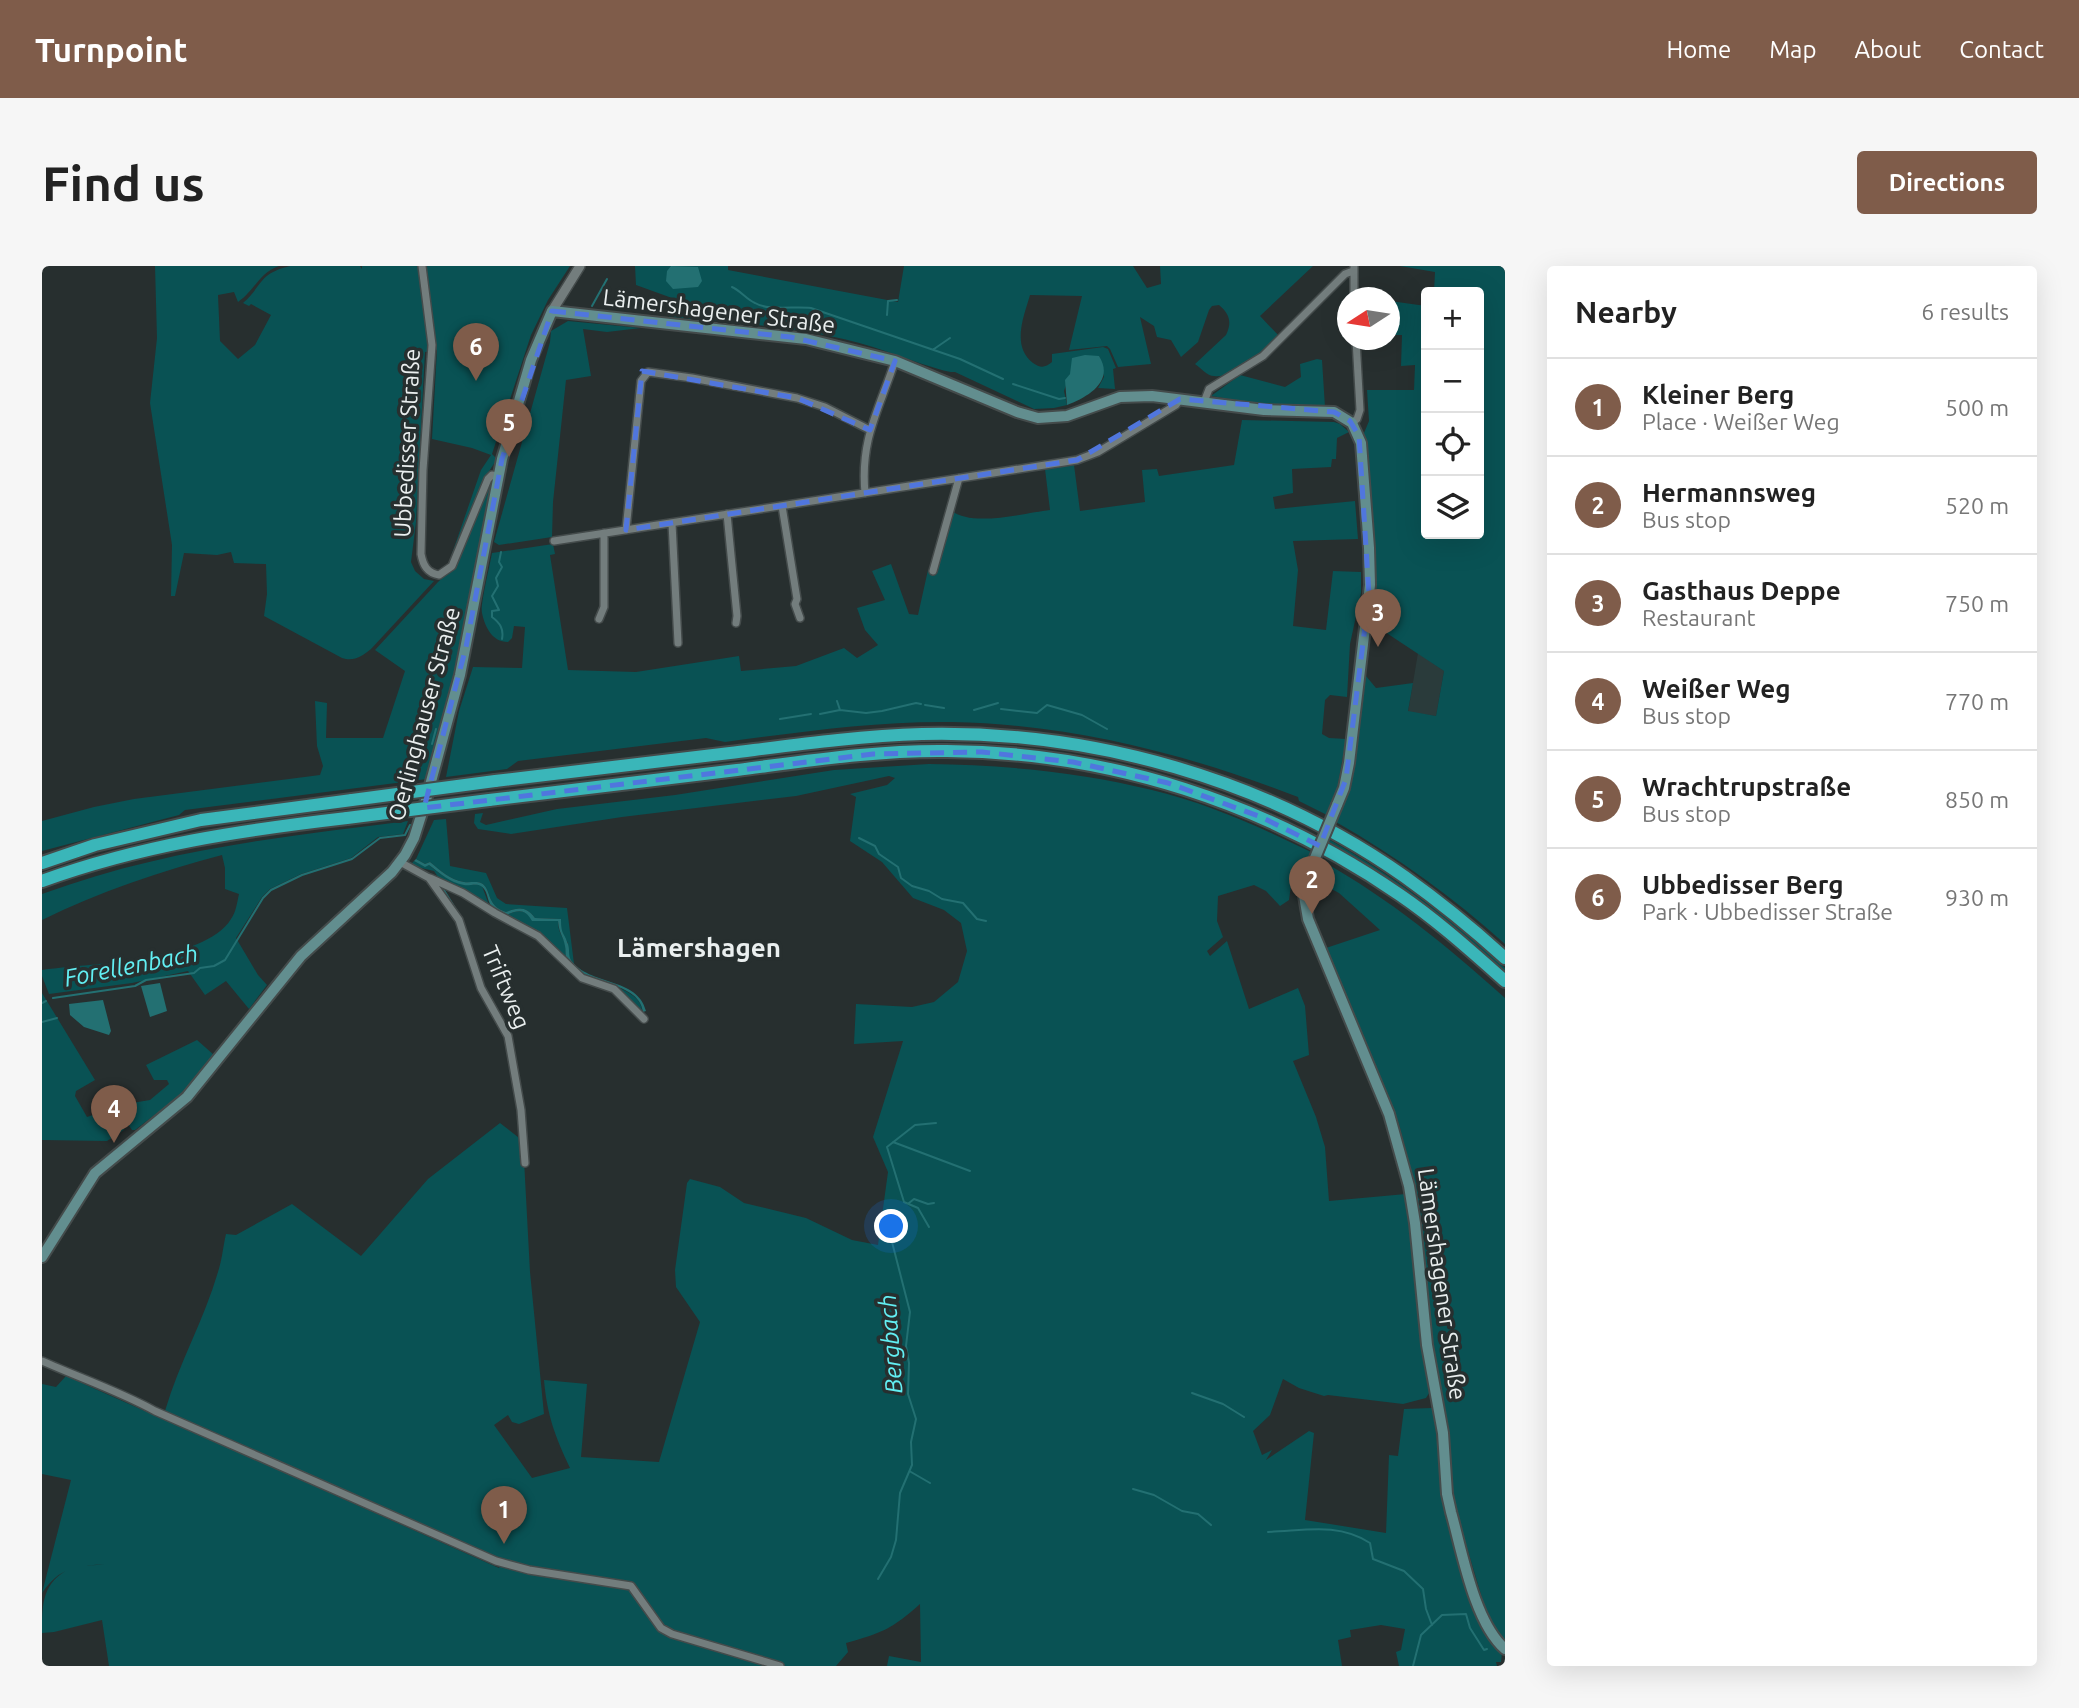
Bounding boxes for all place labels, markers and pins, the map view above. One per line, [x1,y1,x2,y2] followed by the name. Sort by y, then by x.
[453,323,499,381] pin: 6
[486,399,532,457] pin: 5
[1355,589,1401,647] pin: 3
[1289,856,1335,914] pin: 2
[91,1085,137,1143] pin: 4
[481,1486,527,1544] pin: 1

